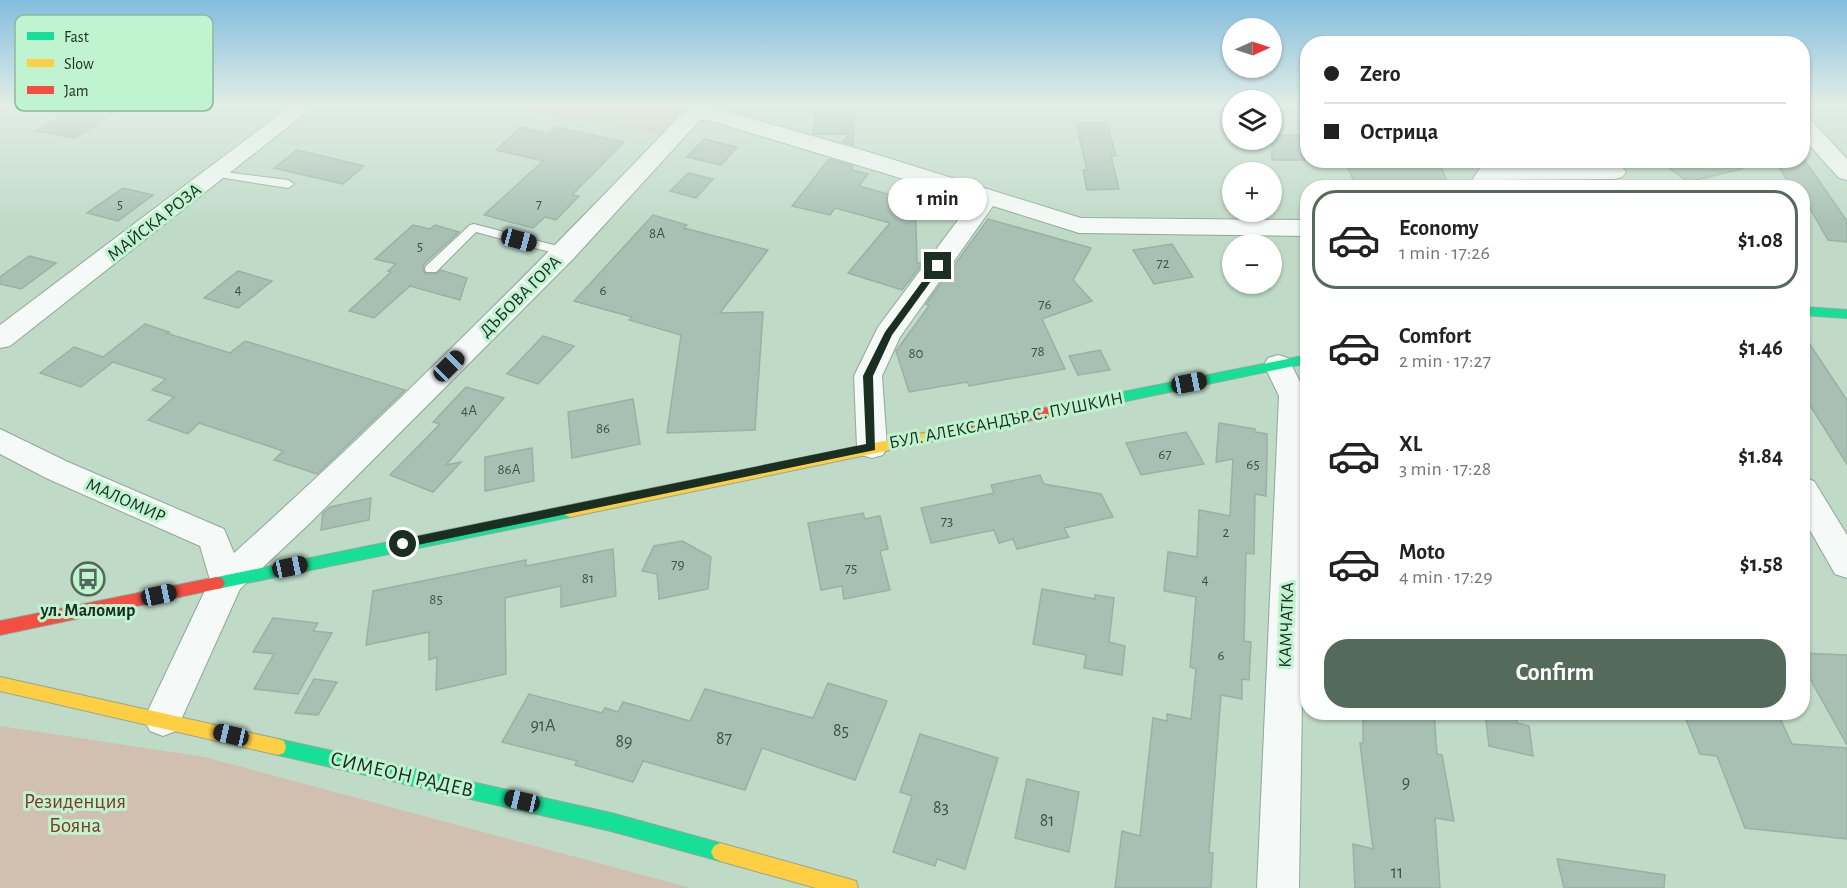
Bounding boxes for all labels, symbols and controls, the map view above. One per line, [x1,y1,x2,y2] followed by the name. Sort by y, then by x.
[15,15,213,111] legend
[1222,18,1282,78] north arrow
[1222,18,1282,294] map controls
[64,29,89,45] text: Fast
[64,56,94,72] text: Slow
[1360,63,1401,85] text: Zero
[64,83,89,99] text: Jam
[1222,90,1282,150] button: layers
[1360,121,1438,143] text: Острица
[1222,162,1282,222] button: +
[103,179,205,265] street label: МАЙСКА РОЗА
[888,179,988,221] callout: 1 min
[916,189,959,209] text: 1 min
[536,197,542,211] house number: 7
[117,198,123,212] house number: 5
[1327,213,1381,267] icon: car
[1399,217,1479,239] text: Economy
[649,226,665,241] house number: 8А
[499,227,539,253] car
[1738,229,1783,251] text: $1.08
[1222,234,1282,294] button: −
[417,239,423,254] house number: 5
[1399,243,1490,263] text: 1 min · 17:26
[477,252,565,341] street label: ДЪБОВА ГОРА
[924,252,951,279] route end
[1156,256,1170,271] house number: 72
[234,282,242,297] house number: 4
[599,283,607,298] house number: 6
[1038,297,1052,312] house number: 76
[1327,321,1381,375] icon: car
[1399,325,1471,347] text: Comfort
[1738,337,1783,359] text: $1.46
[1031,344,1045,359] house number: 78
[908,346,924,361] house number: 80
[430,347,468,385] car
[1399,351,1491,371] text: 2 min · 17:27
[1170,371,1208,395] car
[888,389,1125,453] street label: БУЛ. АЛЕКСАНДЪР С. ПУШКИН
[461,403,477,418] house number: 4А
[596,421,610,436] house number: 86
[1327,429,1381,483] icon: car
[1399,433,1422,455] text: XL
[1738,445,1783,467] text: $1.84
[1158,447,1172,462] house number: 67
[1246,457,1260,472] house number: 65
[1399,459,1491,479] text: 3 min · 17:28
[498,462,521,477] house number: 86А
[83,475,168,526] street label: МАЛОМИР
[941,514,953,529] house number: 73
[1223,525,1230,540] house number: 2
[389,530,416,557] route start
[1327,537,1381,591] icon: car
[1399,541,1445,563] text: Moto
[1740,553,1783,575] text: $1.58
[271,554,309,580] car
[671,557,685,572] house number: 79
[70,561,106,597] bus stop icon: ул. Маломир
[845,561,857,576] house number: 75
[1399,567,1493,587] text: 4 min · 17:29
[582,571,594,586] house number: 81
[1201,572,1209,587] house number: 4
[140,582,178,608] car
[1277,582,1298,668] street label: КАМЧАТКА
[429,592,443,607] house number: 85
[40,602,135,620] place label: ул. Маломир
[1324,639,1786,708] button: Confirm
[1217,648,1225,663] house number: 6
[530,717,556,735] house number: 91А
[211,722,251,748] car
[833,722,849,740] house number: 85
[716,730,732,748] house number: 87
[616,733,633,751] house number: 89
[328,748,475,801] street label: СИМЕОН РАДЕВ
[1402,774,1410,792] house number: 9
[502,788,542,814] car
[24,791,126,836] park label: Резиденция Бояна
[933,799,949,817] house number: 83
[1040,812,1054,830] house number: 81
[1391,864,1403,882] house number: 11

